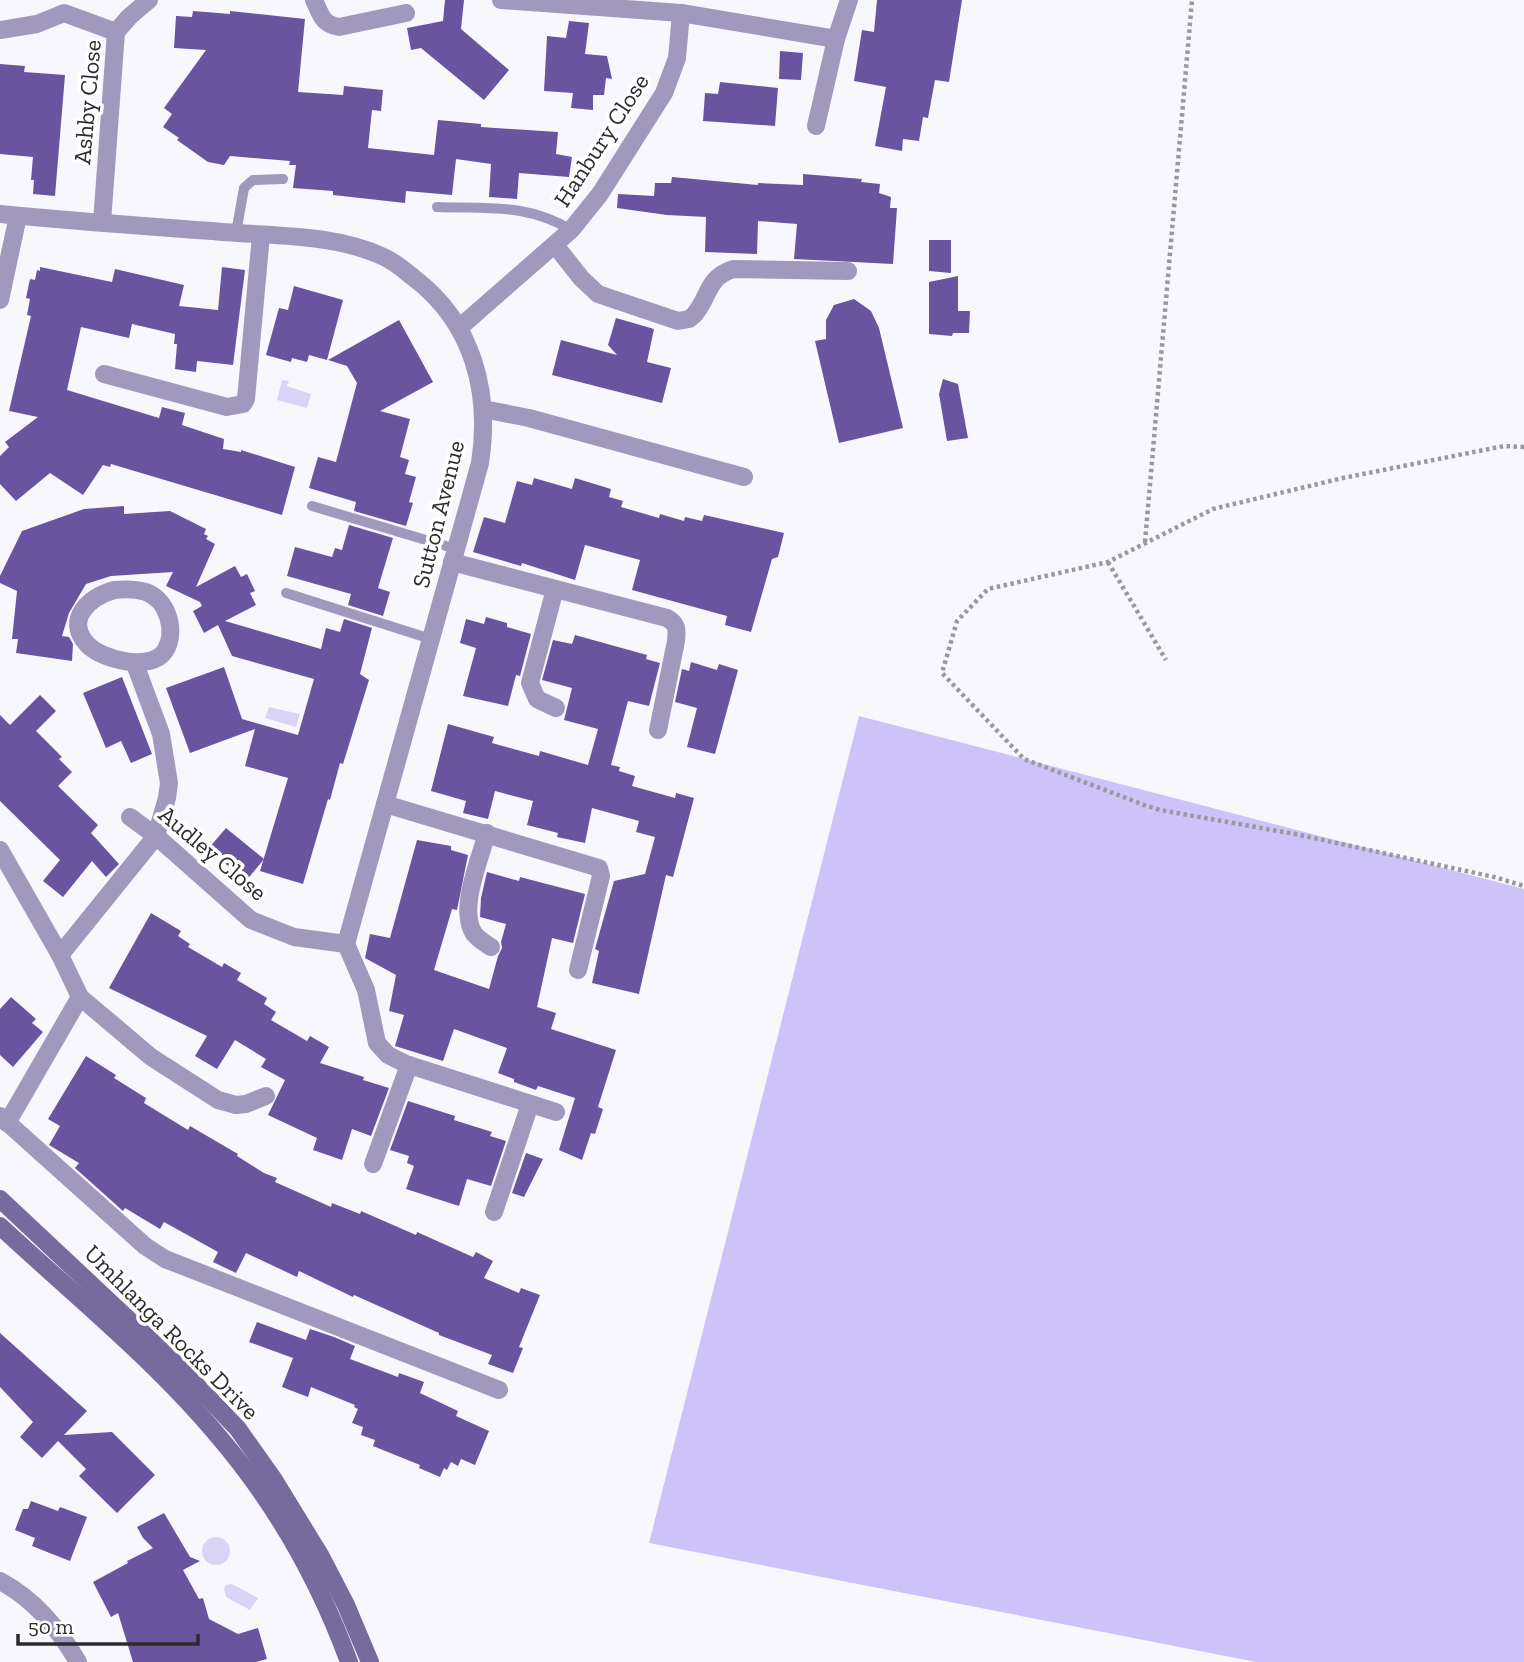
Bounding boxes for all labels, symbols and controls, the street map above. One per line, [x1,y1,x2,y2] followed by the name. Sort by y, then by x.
[67,38,107,166] street label: Ashby Close
[547,68,655,212] street label: Hanbury Close
[406,437,470,591] street label: Sutton Avenue
[153,799,273,907] street label: Audley Close
[78,1238,266,1426] street label: Umhlanga Rocks Drive
[18,1602,198,1646] scale bar
[28,1614,74,1639] text: 50 m

